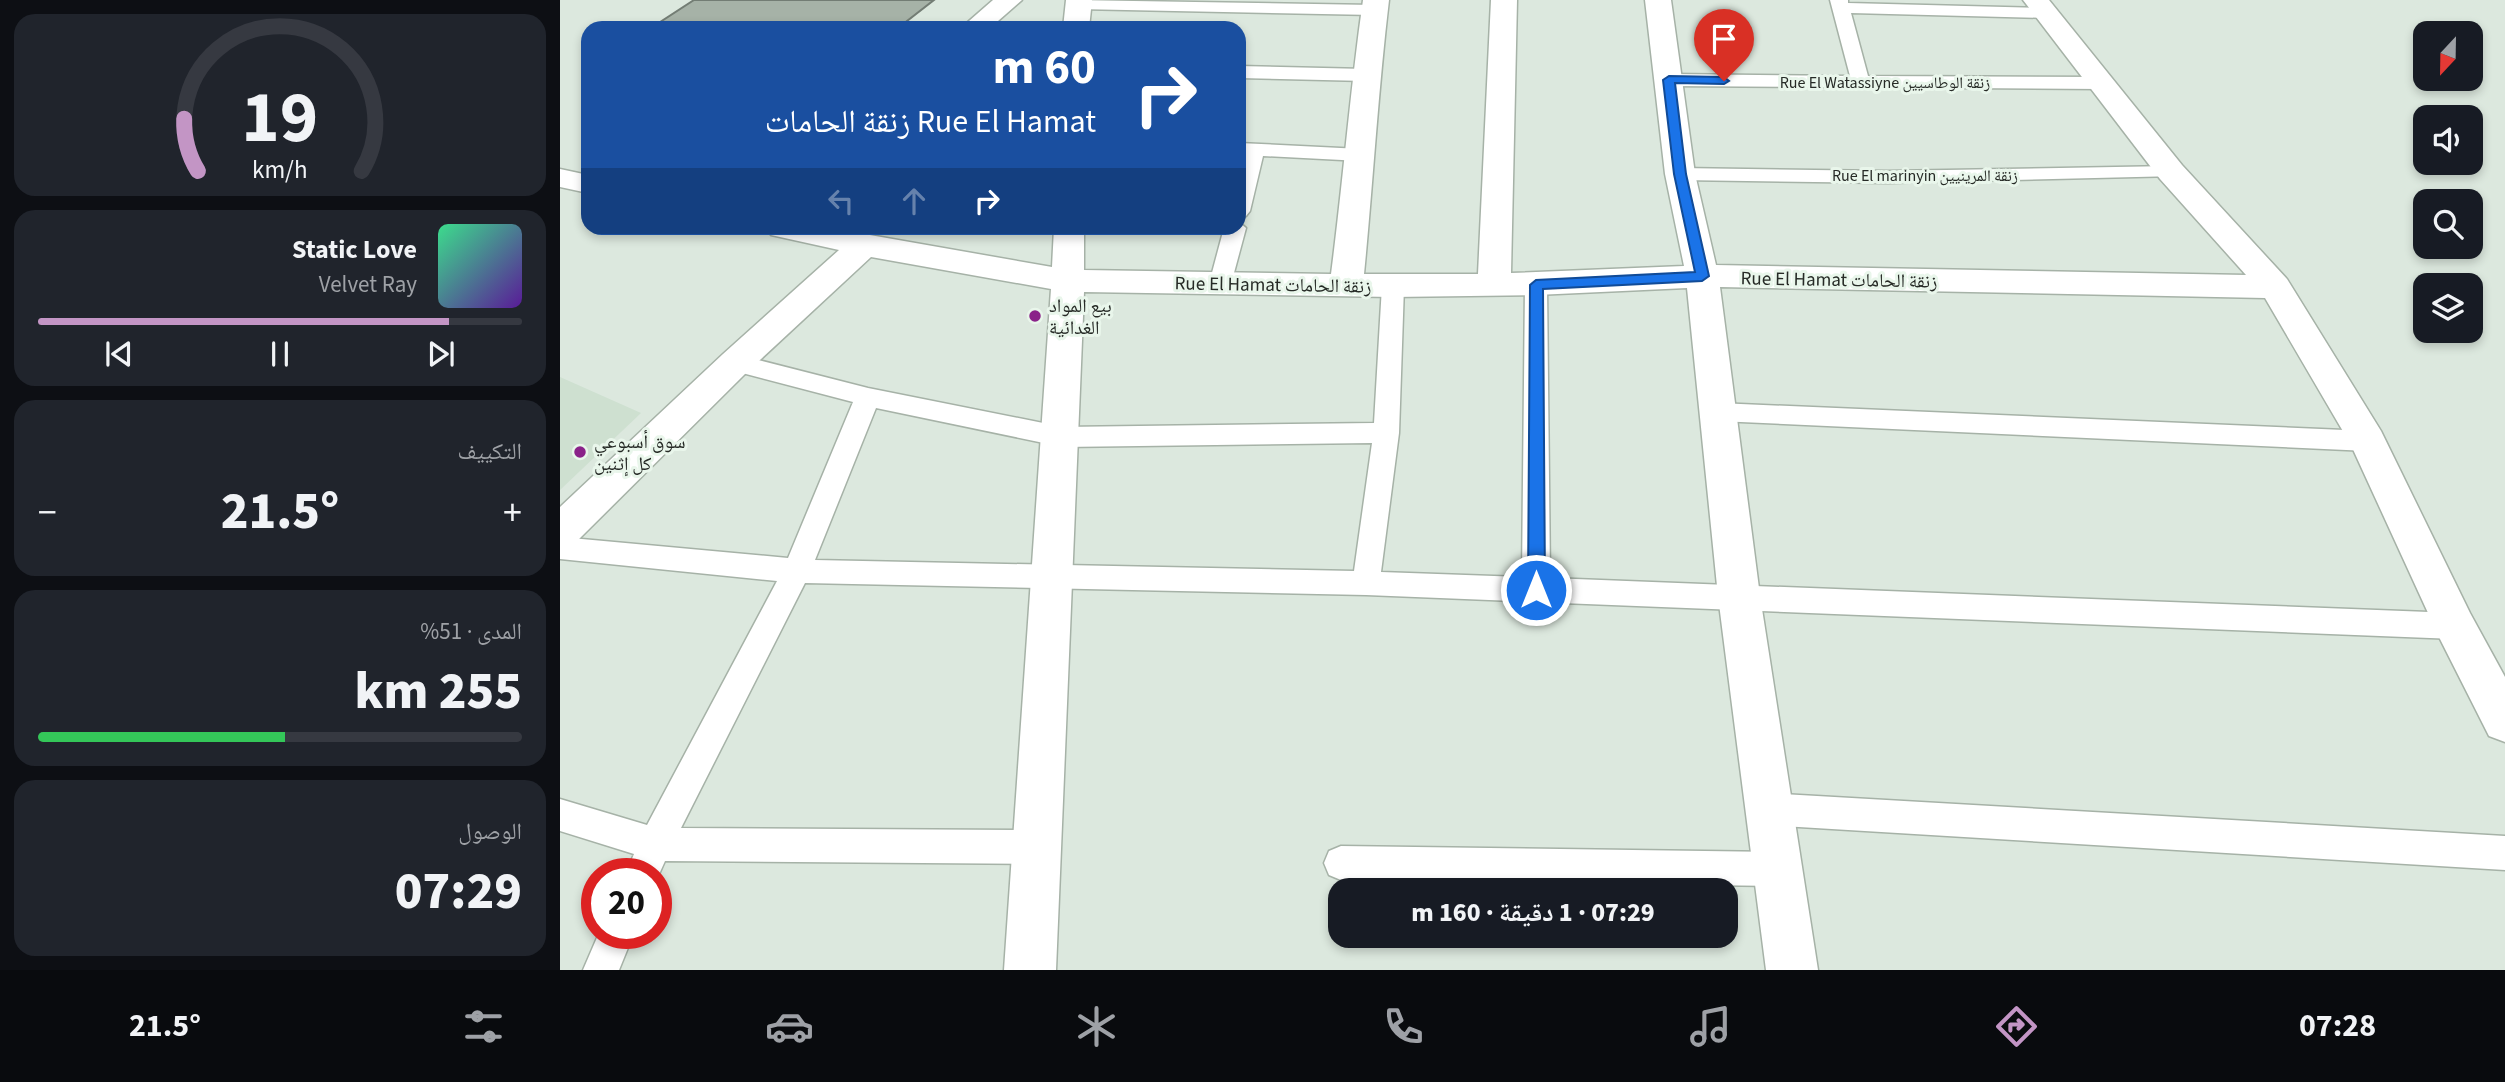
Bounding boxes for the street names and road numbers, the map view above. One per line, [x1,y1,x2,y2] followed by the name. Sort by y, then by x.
[1780,72,1990,94] street label: Rue El Watassiyne زنقة الوطاسيين
[1832,165,2018,187] street label: Rue El marinyin زنقة المرينيين
[1740,265,1938,296] street label: Rue El Hamat زنقة الحامات
[1174,270,1372,301] street label: Rue El Hamat زنقة الحامات

